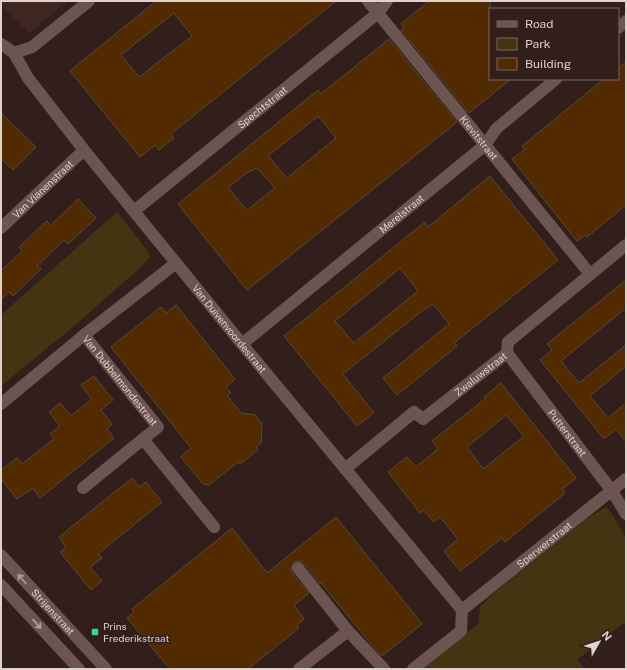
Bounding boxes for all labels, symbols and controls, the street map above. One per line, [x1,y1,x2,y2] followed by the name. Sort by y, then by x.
[489,8,619,80] legend
[525,17,553,31] text: Road
[525,37,551,51] text: Park
[525,57,571,71] text: Building
[235,83,289,131] street label: Spechtstraat
[457,113,501,162] street label: Kievitstraat
[10,157,76,220] street label: Van Vianenstraat
[377,192,426,235] street label: Merelstraat
[190,282,269,375] street label: Van Duivenvoordestraat
[81,333,160,428] street label: Van Dubbelmondestraat
[452,350,509,398] street label: Zwaluwstraat
[546,407,589,459] street label: Putterstraat
[514,519,574,570] street label: Sperwerstraat
[18,573,27,584] one-way arrow
[29,586,77,637] street label: Strijenstraat
[33,619,42,629] one-way arrow
[103,620,169,644] place label: Prins Frederikstraat
[579,622,619,662] north arrow
[90,627,100,637] marker: Prins Frederikstraat
[599,629,614,643] text: N

